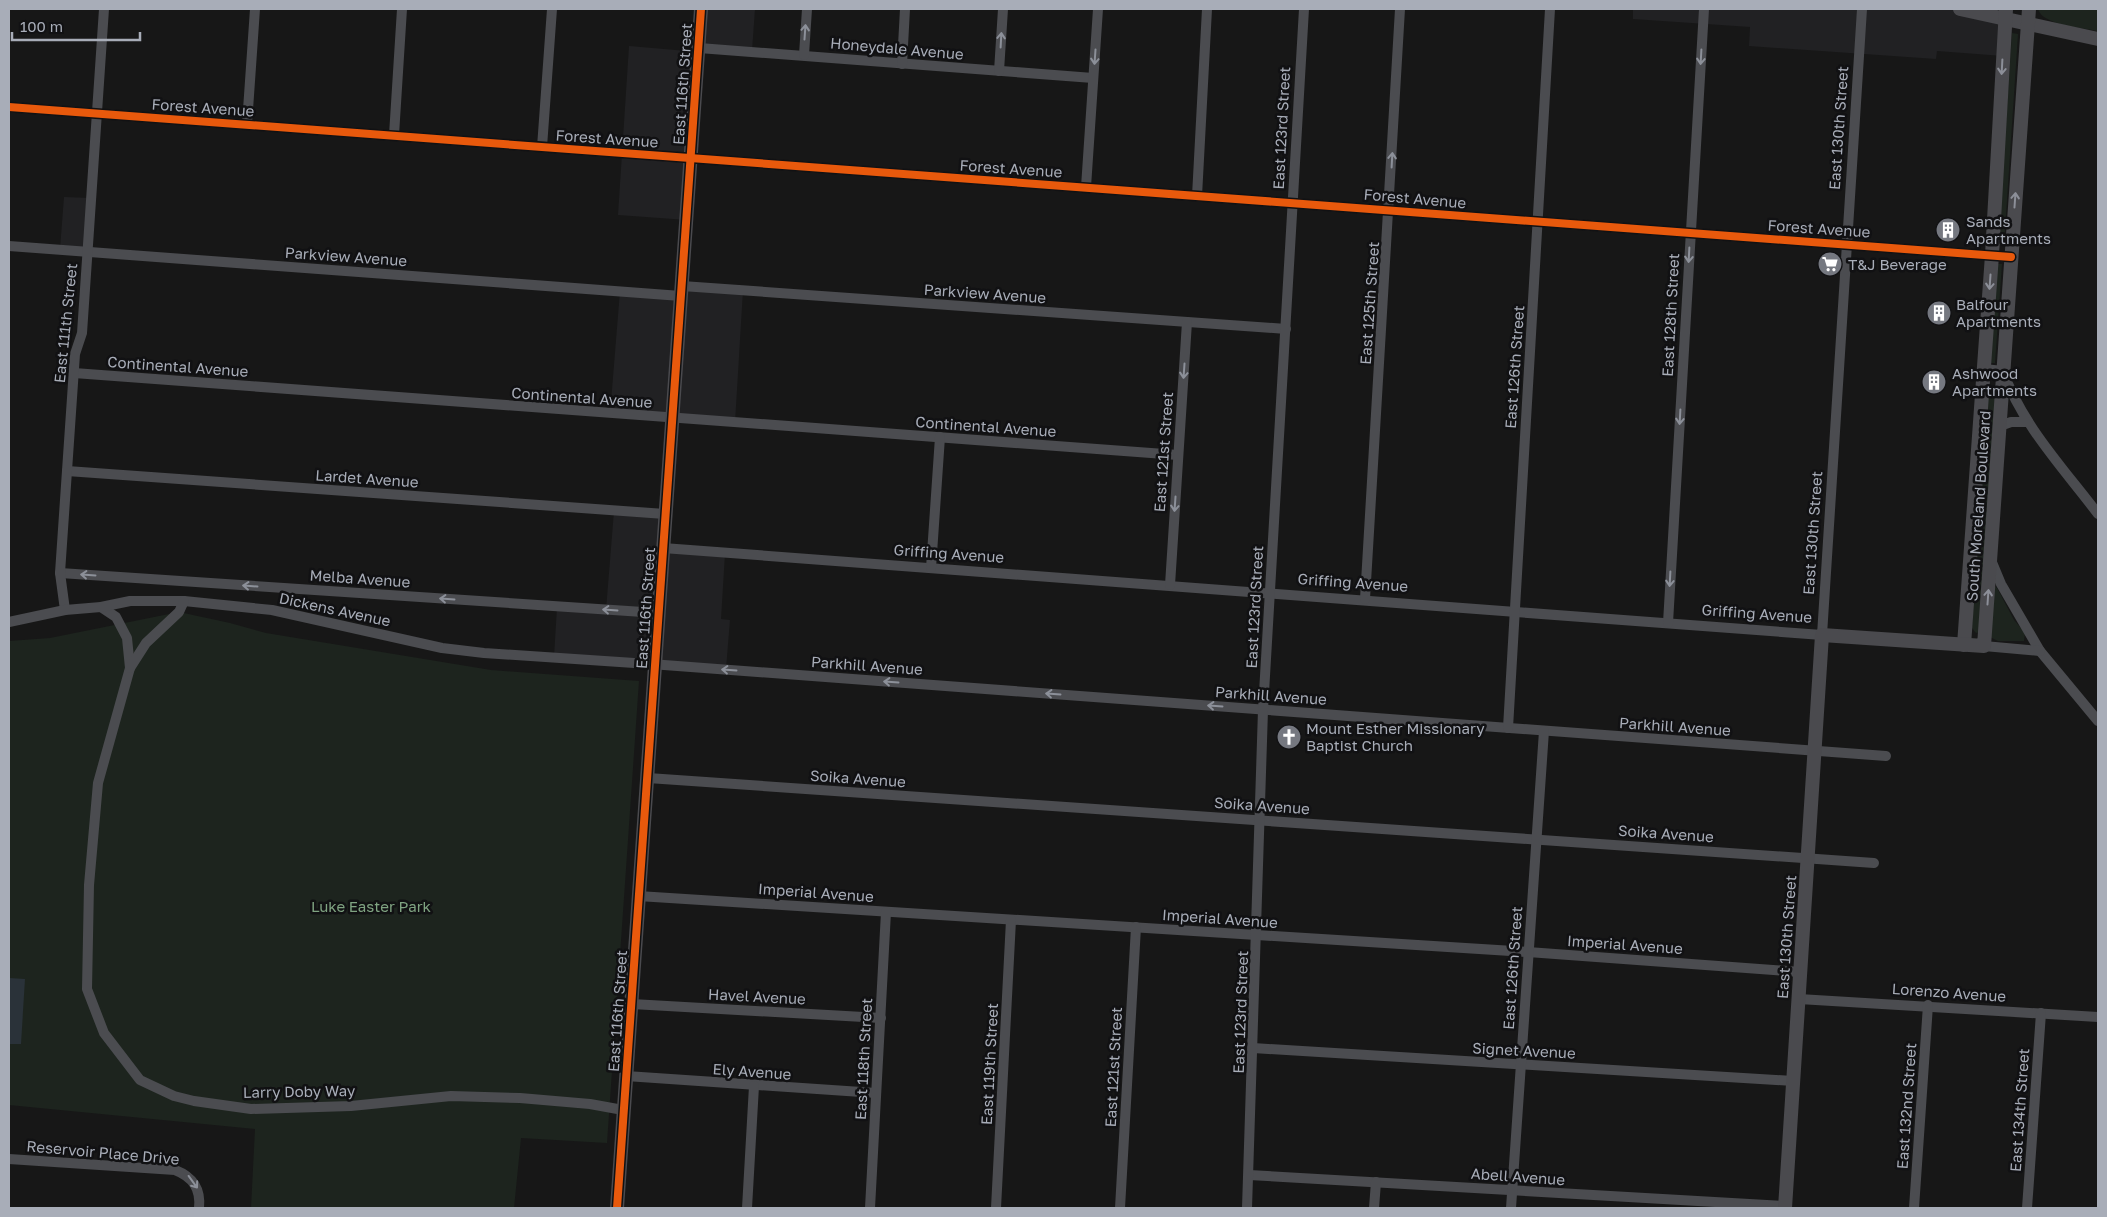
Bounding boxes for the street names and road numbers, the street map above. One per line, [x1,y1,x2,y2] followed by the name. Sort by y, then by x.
[669,22,695,146] street label: East 116th Street
[830,33,965,63] street label: Honeydale Avenue
[1269,66,1293,190] street label: East 123rd Street
[1825,66,1851,190] street label: East 130th Street
[151,94,255,120] street label: Forest Avenue
[555,125,659,151] street label: Forest Avenue
[959,155,1063,181] street label: Forest Avenue
[1363,185,1467,211] street label: Forest Avenue
[1767,215,1871,241] street label: Forest Avenue
[1356,241,1382,365] street label: East 125th Street
[284,243,408,269] street label: Parkview Avenue
[1658,253,1682,377] street label: East 128th Street
[50,262,80,384] street label: East 111th Street
[923,280,1047,306] street label: Parkview Avenue
[1501,305,1527,429] street label: East 126th Street
[107,352,249,380] street label: Continental Avenue
[511,383,653,411] street label: Continental Avenue
[1150,391,1176,513] street label: East 121st Street
[1962,410,1994,602] street label: South Moreland Boulevard
[915,412,1057,440] street label: Continental Avenue
[315,465,420,491] street label: Lardet Avenue
[1799,471,1825,595] street label: East 130th Street
[893,540,1005,566] street label: Griffing Avenue
[1242,545,1266,669] street label: East 123rd Street
[632,546,658,670] street label: East 116th Street
[309,566,411,591] street label: Melba Avenue
[1297,569,1409,595] street label: Griffing Avenue
[278,588,393,630] street label: Dickens Avenue
[1701,600,1813,626] street label: Griffing Avenue
[810,652,924,678] street label: Parkhill Avenue
[1214,682,1328,708] street label: Parkhill Avenue
[1618,713,1732,739] street label: Parkhill Avenue
[809,766,907,790] street label: Soika Avenue
[1213,793,1311,817] street label: Soika Avenue
[1617,821,1715,845] street label: Soika Avenue
[1773,875,1799,999] street label: East 130th Street
[758,879,875,905] street label: Imperial Avenue
[1162,905,1279,931] street label: Imperial Avenue
[1499,906,1525,1030] street label: East 126th Street
[1567,931,1684,957] street label: Imperial Avenue
[604,949,630,1073] street label: East 116th Street
[1229,950,1251,1074] street label: East 123rd Street
[1891,979,2007,1005] street label: Lorenzo Avenue
[708,984,807,1008] street label: Havel Avenue
[851,997,875,1121] street label: East 118th Street
[977,1003,1001,1125] street label: East 119th Street
[1101,1006,1125,1128] street label: East 121st Street
[1472,1038,1576,1062] street label: Signet Avenue
[1893,1042,1919,1170] street label: East 132nd Street
[2006,1048,2032,1172] street label: East 134th Street
[712,1059,792,1083] street label: Ely Avenue
[243,1081,356,1101] street label: Larry Doby Way
[26,1136,180,1168] street label: Reservoir Place Drive
[1470,1164,1566,1188] street label: Abell Avenue

